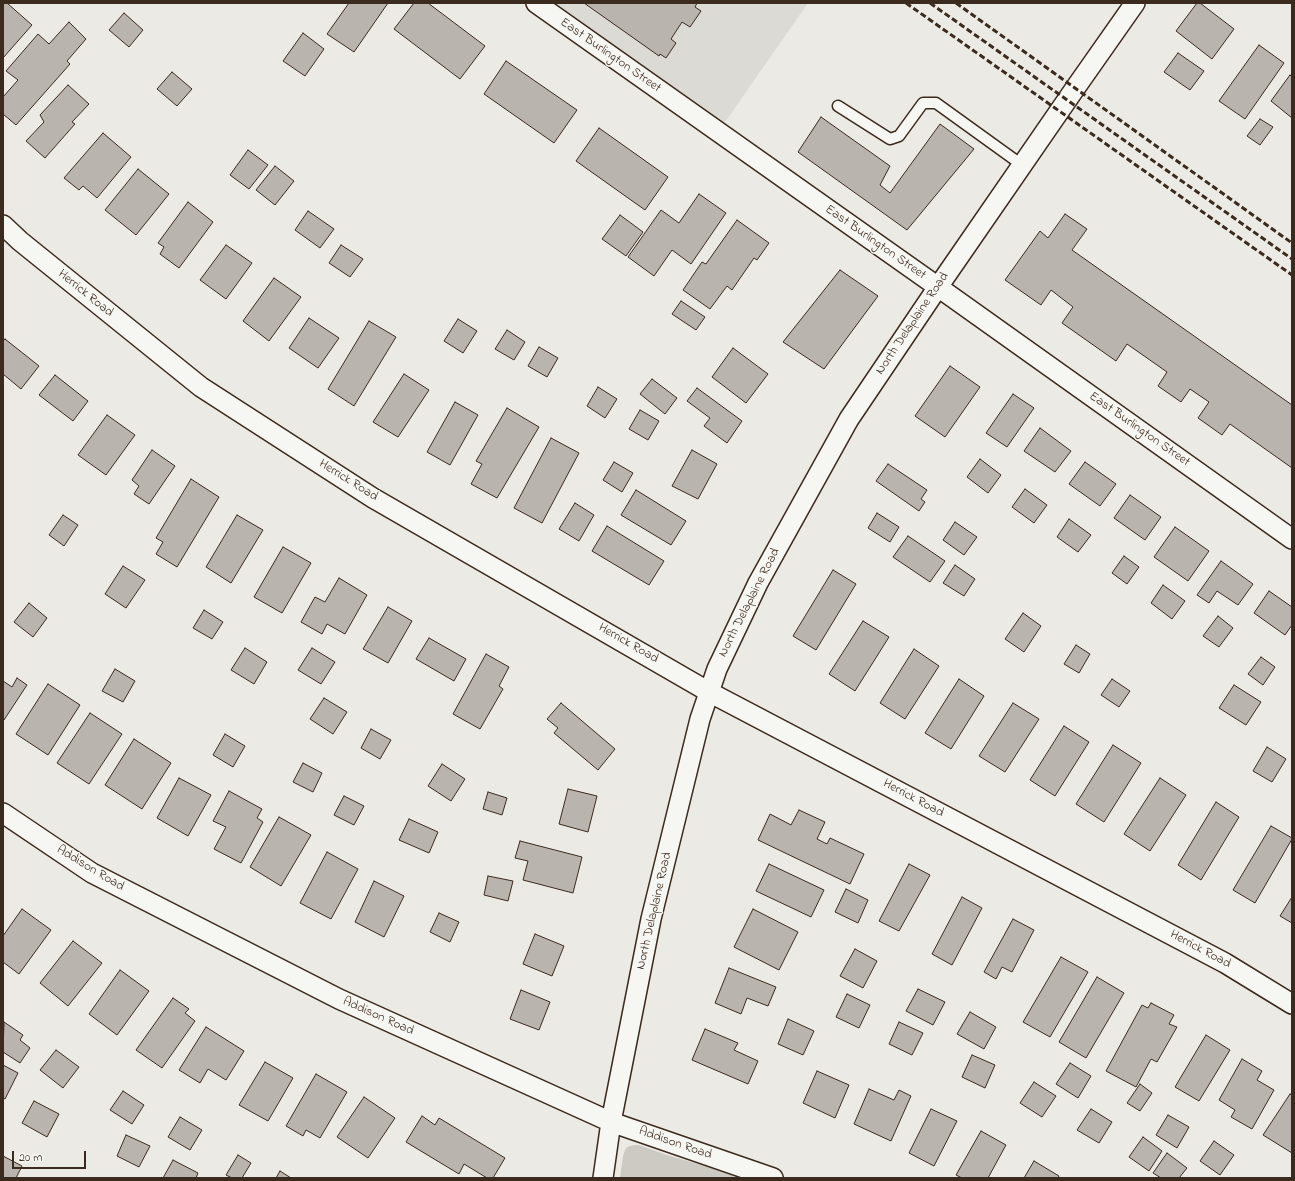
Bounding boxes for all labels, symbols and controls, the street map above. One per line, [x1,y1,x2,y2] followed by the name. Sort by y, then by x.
[557,15,663,97] street label: East Burlington Street
[822,202,928,284] street label: East Burlington Street
[54,267,116,321] street label: Herrick Road
[873,270,953,378] street label: North Delaplaine Road
[1086,389,1192,471] street label: East Burlington Street
[316,457,380,505] street label: Herrick Road
[716,546,784,660] street label: North Delaplaine Road
[595,621,661,667] street label: Herrick Road
[880,776,946,822] street label: Herrick Road
[53,843,127,895] street label: Addison Road
[634,851,676,971] street label: North Delaplaine Road
[1167,927,1233,973] street label: Herrick Road
[340,994,416,1040] street label: Addison Road
[636,1124,714,1164] street label: Addison Road
[14,1143,88,1169] scale bar
[19,1149,42,1167] text: 20 m

